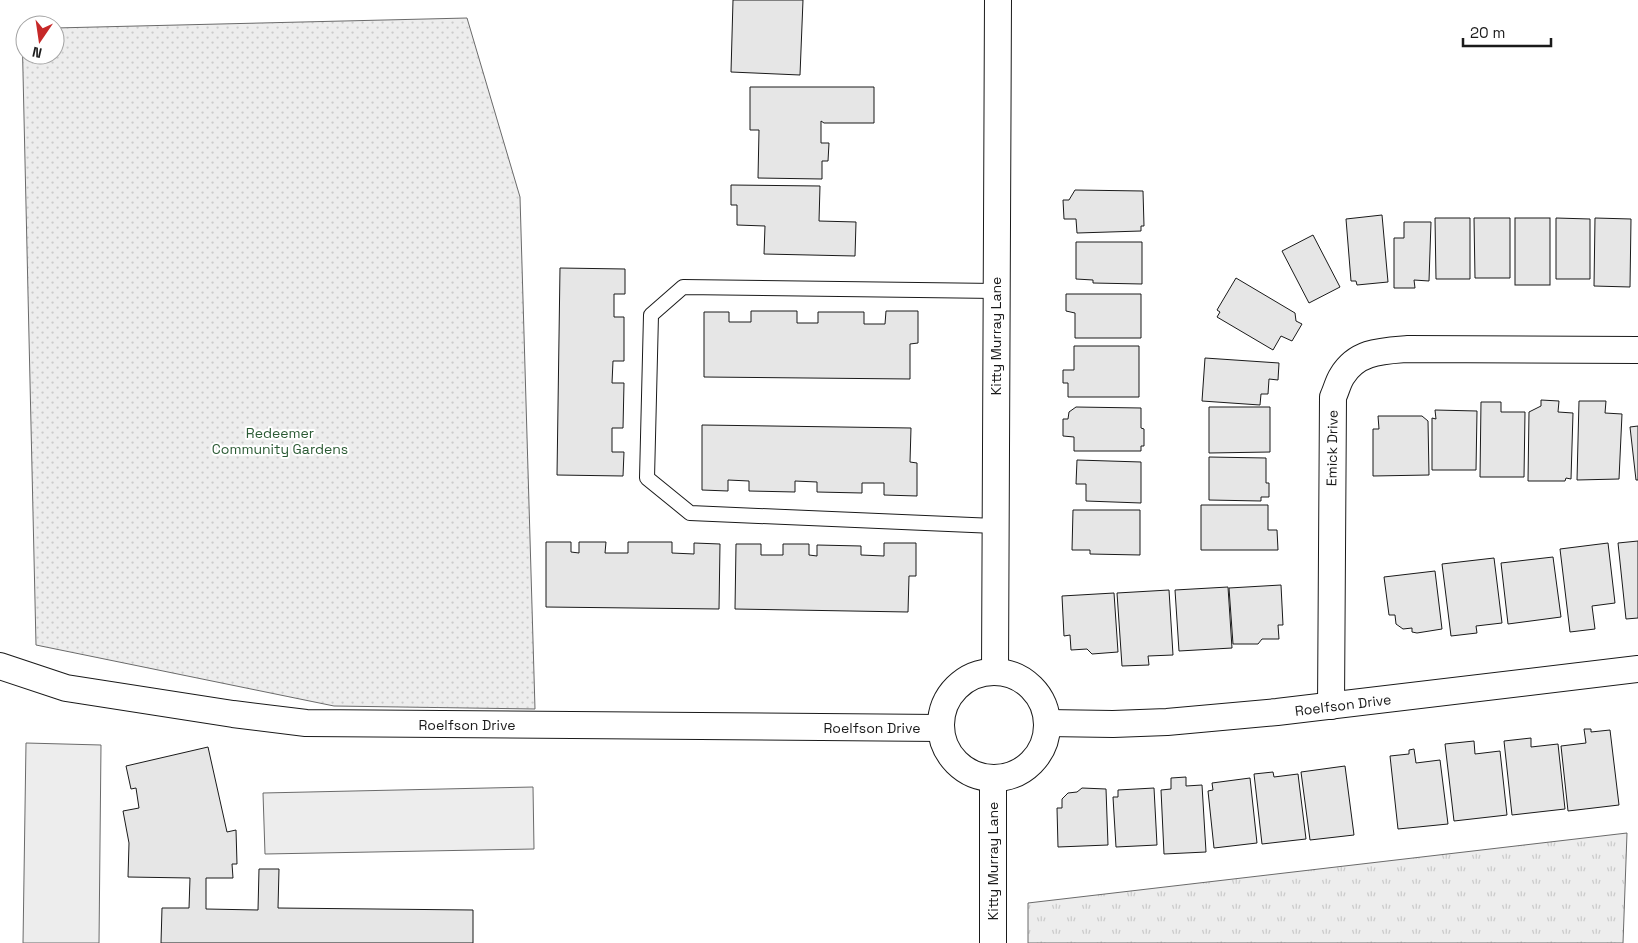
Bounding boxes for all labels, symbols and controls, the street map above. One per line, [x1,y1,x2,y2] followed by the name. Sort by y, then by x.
[15,15,65,65] north arrow
[1463,15,1550,47] scale bar
[1470,23,1505,42] text: 20 m
[30,43,44,62] text: N
[987,277,1005,395] street label: Kitty Murray Lane
[1322,410,1342,486] street label: Emick Drive
[212,424,348,458] park label: Redeemer Community Gardens
[1294,690,1392,720] street label: Roelfson Drive
[418,716,516,734] street label: Roelfson Drive
[823,719,921,737] street label: Roelfson Drive
[984,802,1002,920] street label: Kitty Murray Lane

